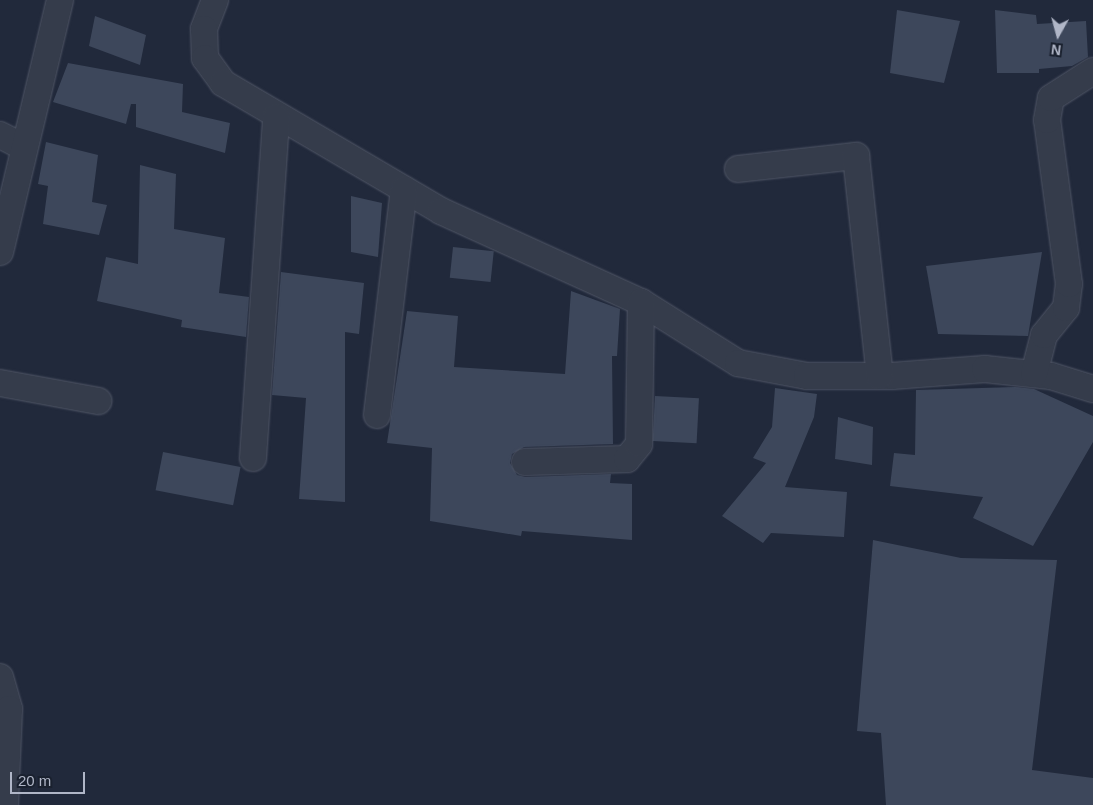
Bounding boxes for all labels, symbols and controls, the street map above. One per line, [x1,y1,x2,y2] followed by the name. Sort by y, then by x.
[1033,10,1083,60] north arrow
[1050,41,1062,58] text: N
[12,762,88,794] scale bar
[18,772,51,789] text: 20 m

